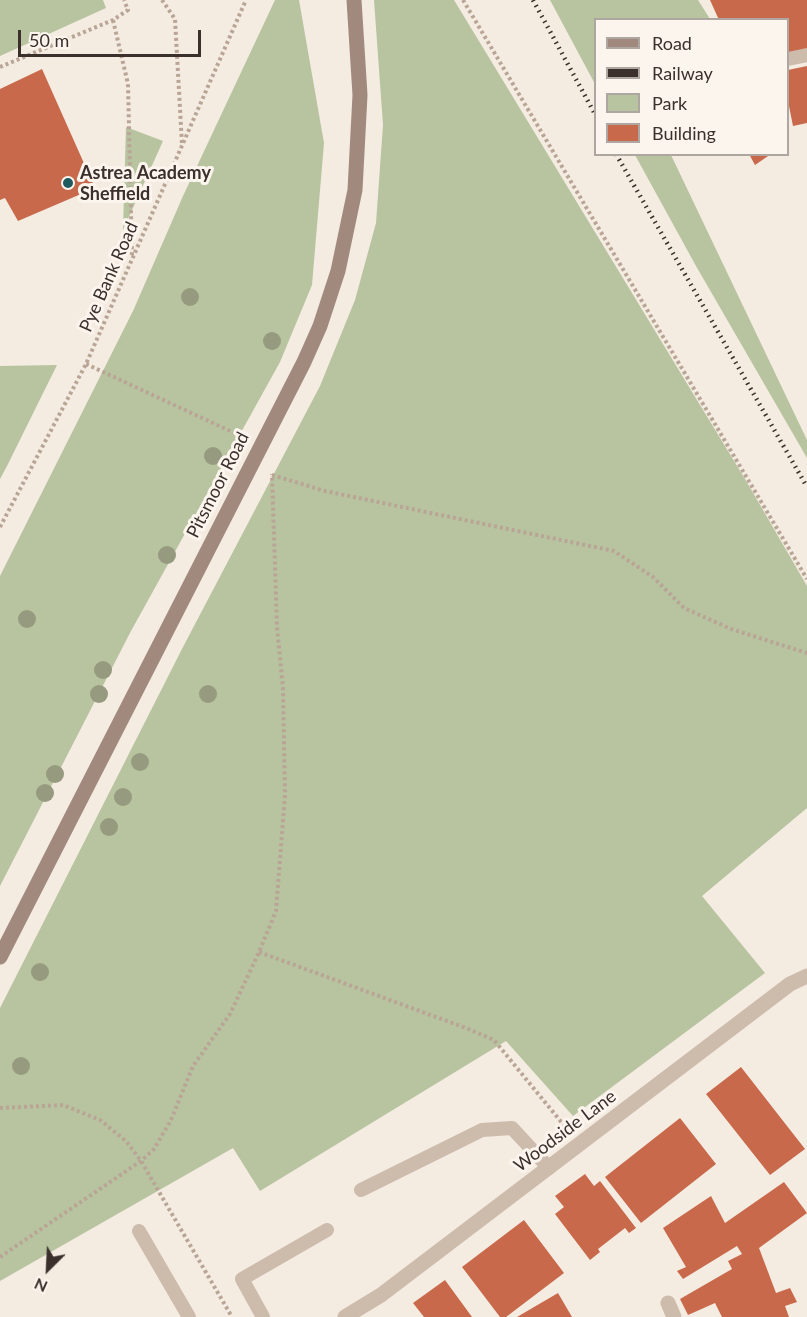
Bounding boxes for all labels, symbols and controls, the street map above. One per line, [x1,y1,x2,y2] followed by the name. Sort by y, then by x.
[21,18,204,56] scale bar
[594,18,789,156] legend
[29,29,69,51] text: 50 m
[652,32,692,54] text: Road
[652,62,713,84] text: Railway
[652,92,687,114] text: Park
[652,122,716,144] text: Building
[80,162,211,204] place label: Astrea Academy Sheffield
[61,176,75,190] marker: Astrea Academy Sheffield
[75,219,143,335] street label: Pye Bank Road
[182,429,254,541] street label: Pitsmoor Road
[510,1086,620,1176] street label: Woodside Lane
[18,1239,78,1299] north arrow
[31,1275,50,1297] text: N

